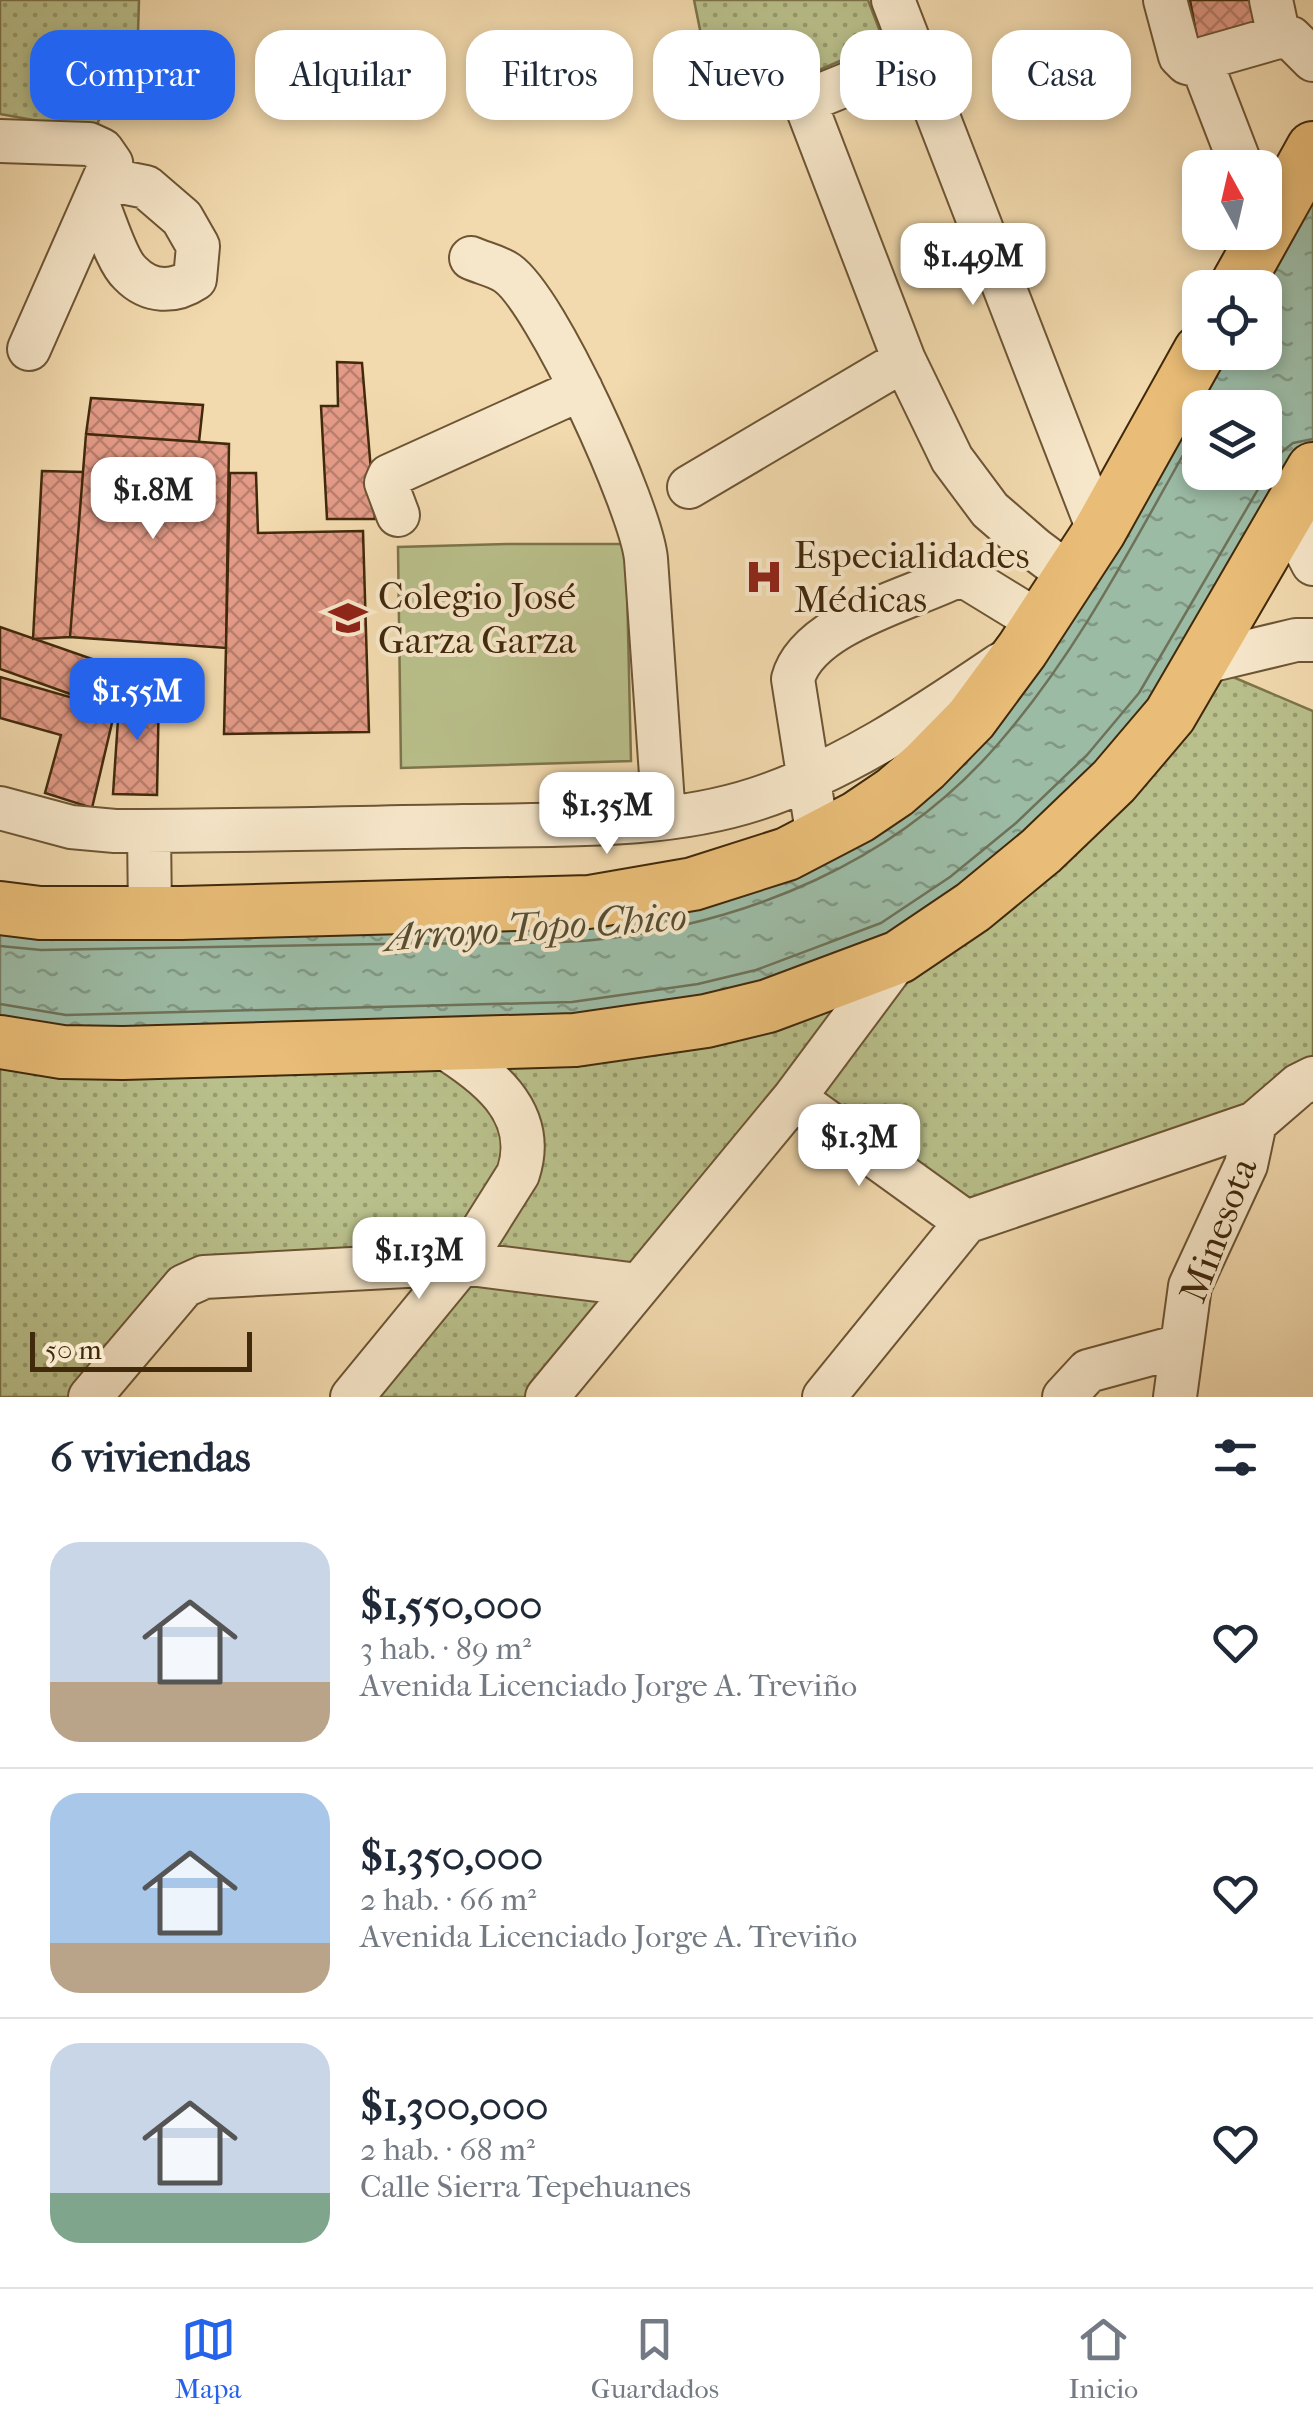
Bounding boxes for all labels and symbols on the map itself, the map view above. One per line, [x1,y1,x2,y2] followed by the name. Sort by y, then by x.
[1182,150,1282,250] north arrow
[892,223,1054,308] pin: $1.49M
[83,457,223,542] pin: $1.8M
[794,533,1029,622] place label: Especialidades Médicas
[743,556,785,598] hospital icon: Especialidades Médicas
[378,574,577,663] place label: Colegio José Garza Garza
[327,597,369,639] school or university icon: Colegio José Garza Garza
[56,658,218,743] pin: $1.55M
[526,772,688,857] pin: $1.35M
[379,894,688,961] water label: Arroyo Topo Chico
[789,1104,929,1189] pin: $1.3M
[1170,1151,1267,1309] street label: Minesota
[338,1217,500,1302] pin: $1.13M
[30,1327,252,1372] scale bar

